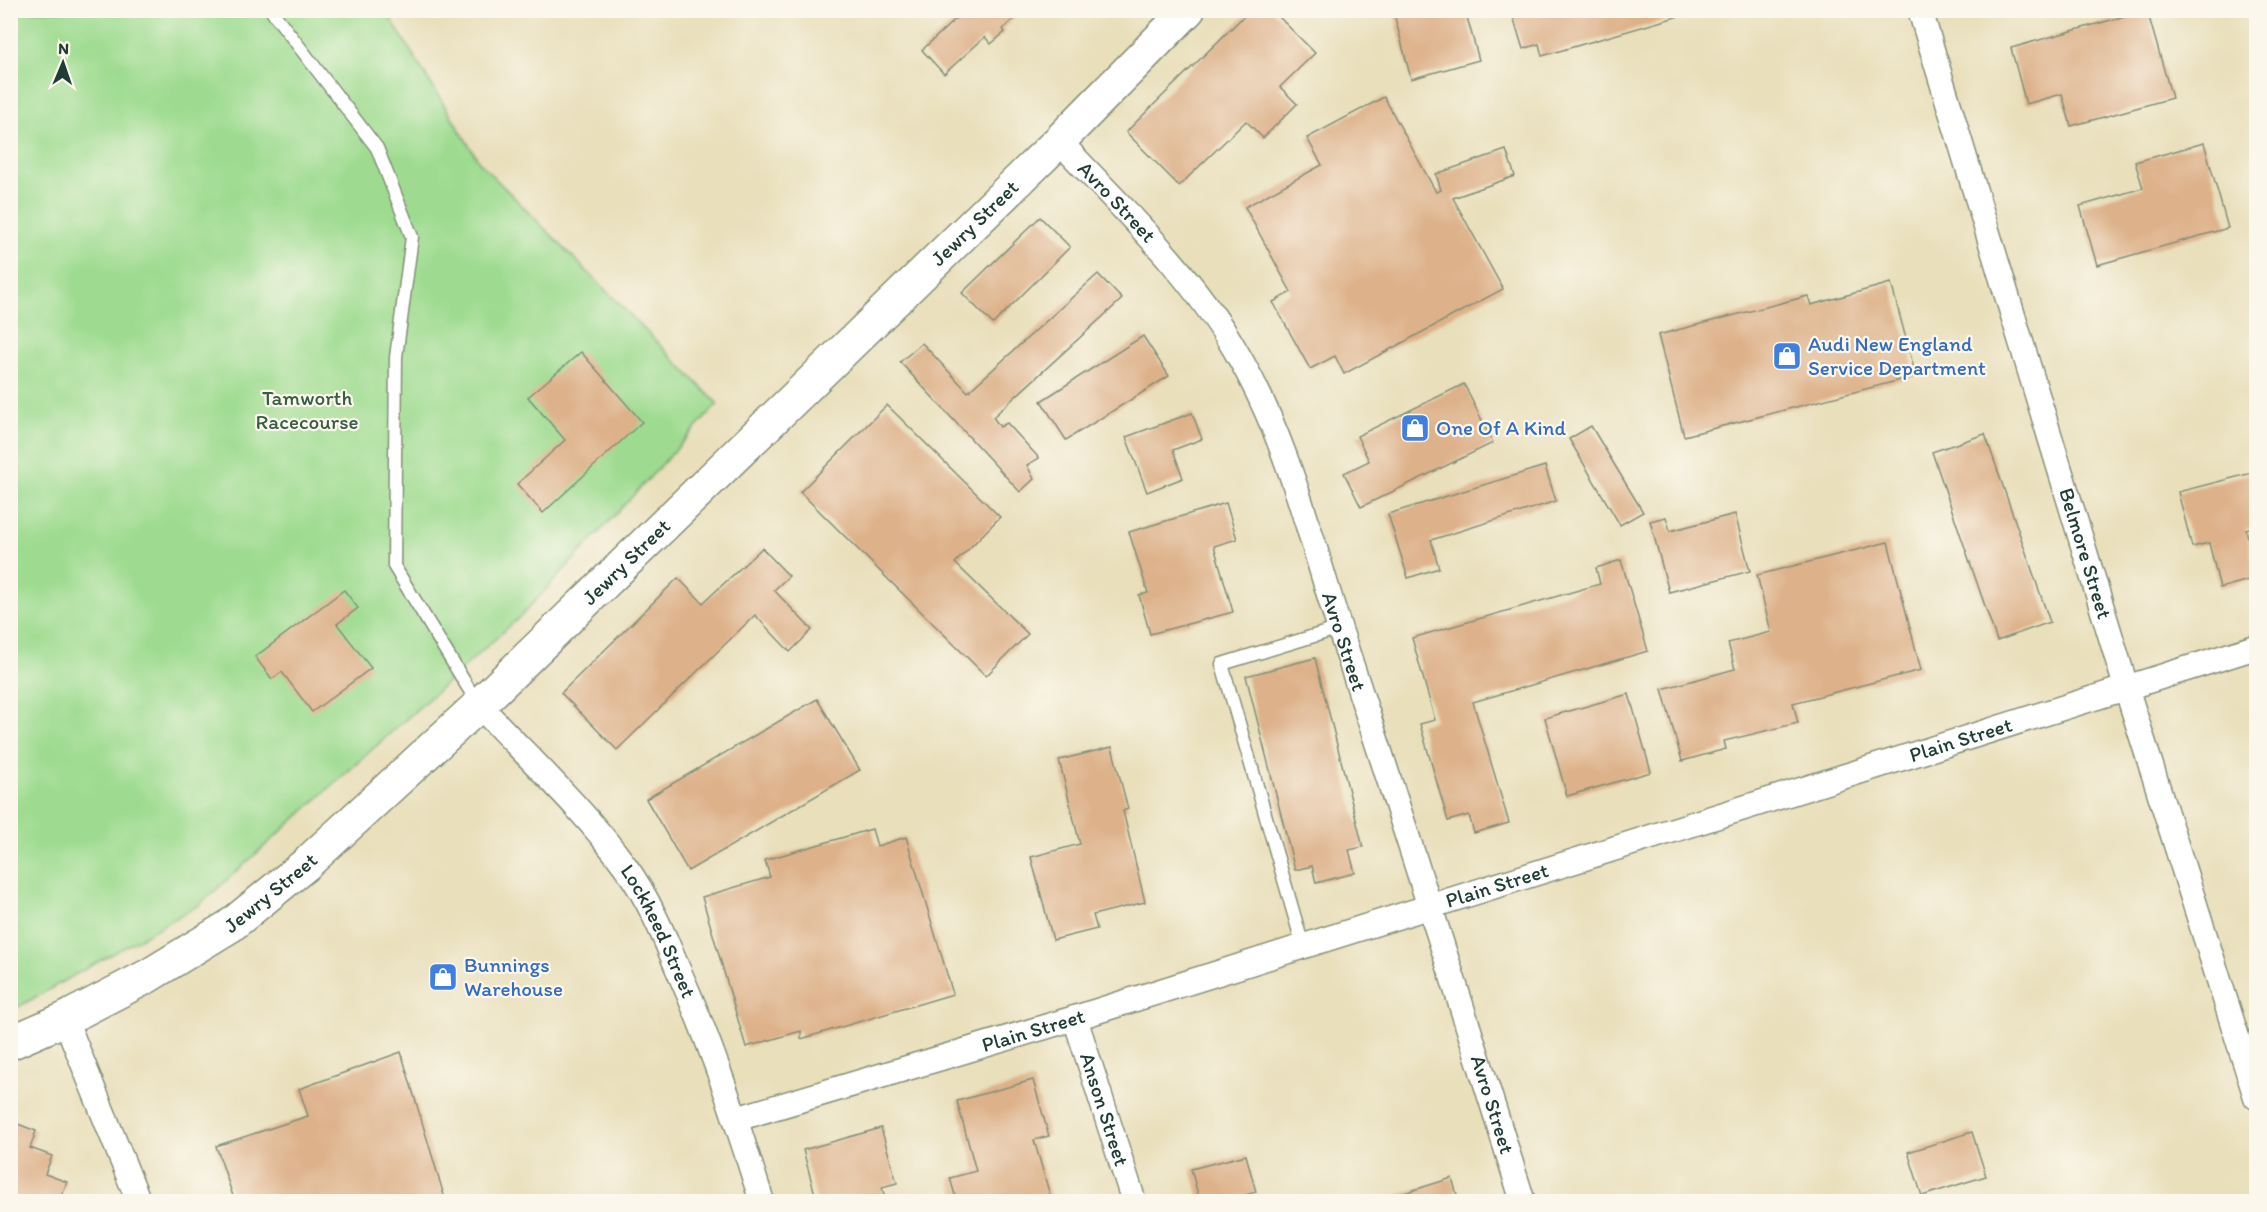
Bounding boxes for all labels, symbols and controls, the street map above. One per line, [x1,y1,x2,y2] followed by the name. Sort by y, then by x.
[33,33,93,93] north arrow
[58,39,69,58] text: N
[1073,156,1162,247] street label: Avro Street
[925,174,1024,271] street label: Jewry Street
[1808,331,1986,380] place label: Audi New England Service Department
[1771,340,1803,372] shop icon: Audi New England Service Department
[256,385,358,434] park label: Tamworth Racecourse
[1399,412,1431,444] shop icon: One Of A Kind
[1436,415,1567,440] place label: One Of A Kind
[2054,485,2118,622] street label: Belmore Street
[577,513,675,610] street label: Jewry Street
[1317,589,1372,694] street label: Avro Street
[1906,711,2015,767] street label: Plain Street
[219,847,322,938] street label: Jewry Street
[1442,857,1551,913] street label: Plain Street
[616,859,702,1001] street label: Lockheed Street
[464,952,563,1001] place label: Bunnings Warehouse
[427,961,459,993] shop icon: Bunnings Warehouse
[978,1003,1088,1057] street label: Plain Street
[1075,1049,1135,1169] street label: Anson Street
[1466,1052,1520,1157] street label: Avro Street

